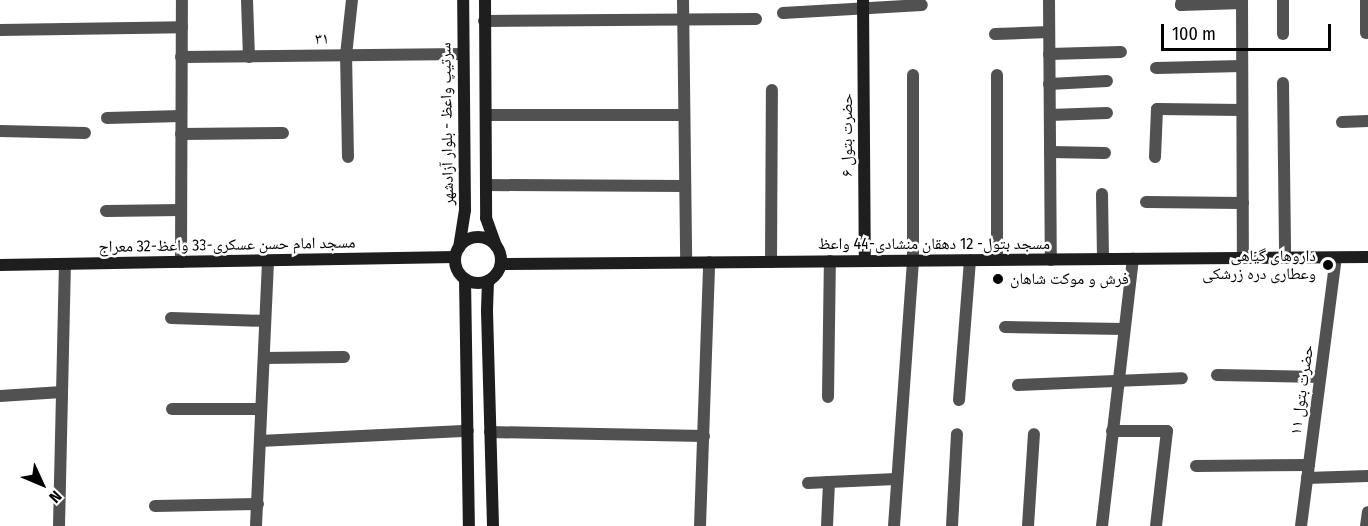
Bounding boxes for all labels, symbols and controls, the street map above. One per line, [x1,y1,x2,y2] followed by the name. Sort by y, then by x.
[1164,12,1334,50] scale bar
[1172,23,1216,45] text: 100 m
[315,29,329,49] street label: ۳۱
[436,42,458,206] street label: سرتیپ واعظ - بلوار آزادشهر
[837,93,857,177] street label: حضرت بتول ۶
[98,233,356,257] street label: مسجد امام حسن عسکری-33 واعظ-32 معراج
[818,234,1050,254] street label: مسجد بتول- 12 دهقان منشادی-44 واعظ
[1202,246,1316,284] place label: داروهای گیاهی وعطاری دره زرشکی
[1321,258,1335,272] marker: داروهای گیاهی وعطاری دره زرشکی
[1010,269,1129,289] place label: فرش و موکت شاهان
[991,272,1005,286] marker: فرش و موکت شاهان
[1286,344,1318,436] street label: حضرت بتول ۱۱
[12,454,72,514] north arrow
[45,487,65,507] text: N

